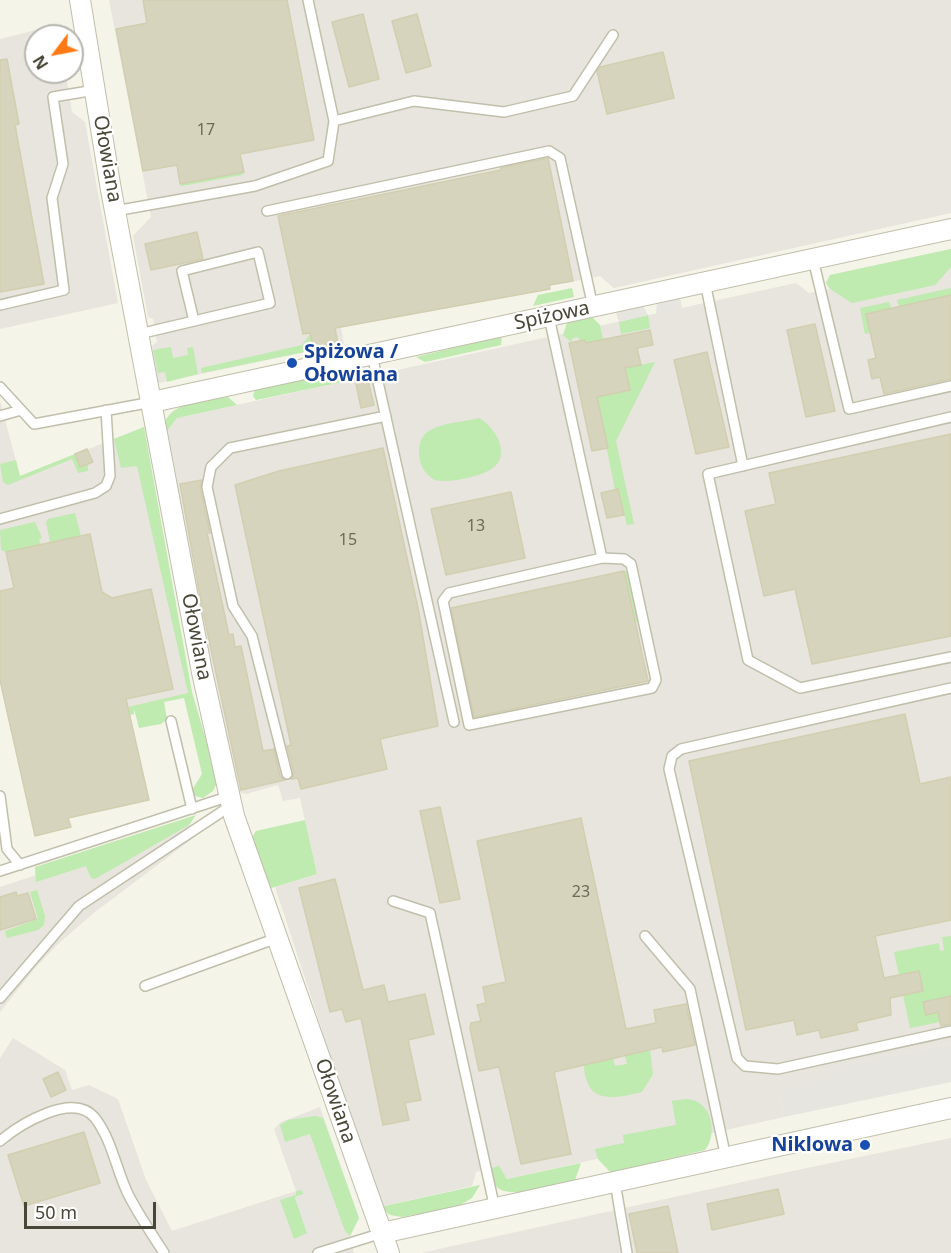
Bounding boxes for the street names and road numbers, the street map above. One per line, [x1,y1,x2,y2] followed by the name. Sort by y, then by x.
[88,114,126,204] street label: Ołowiana
[512,296,592,336] street label: Spiżowa
[176,591,216,683] street label: Ołowiana
[309,1055,361,1147] street label: Ołowiana

